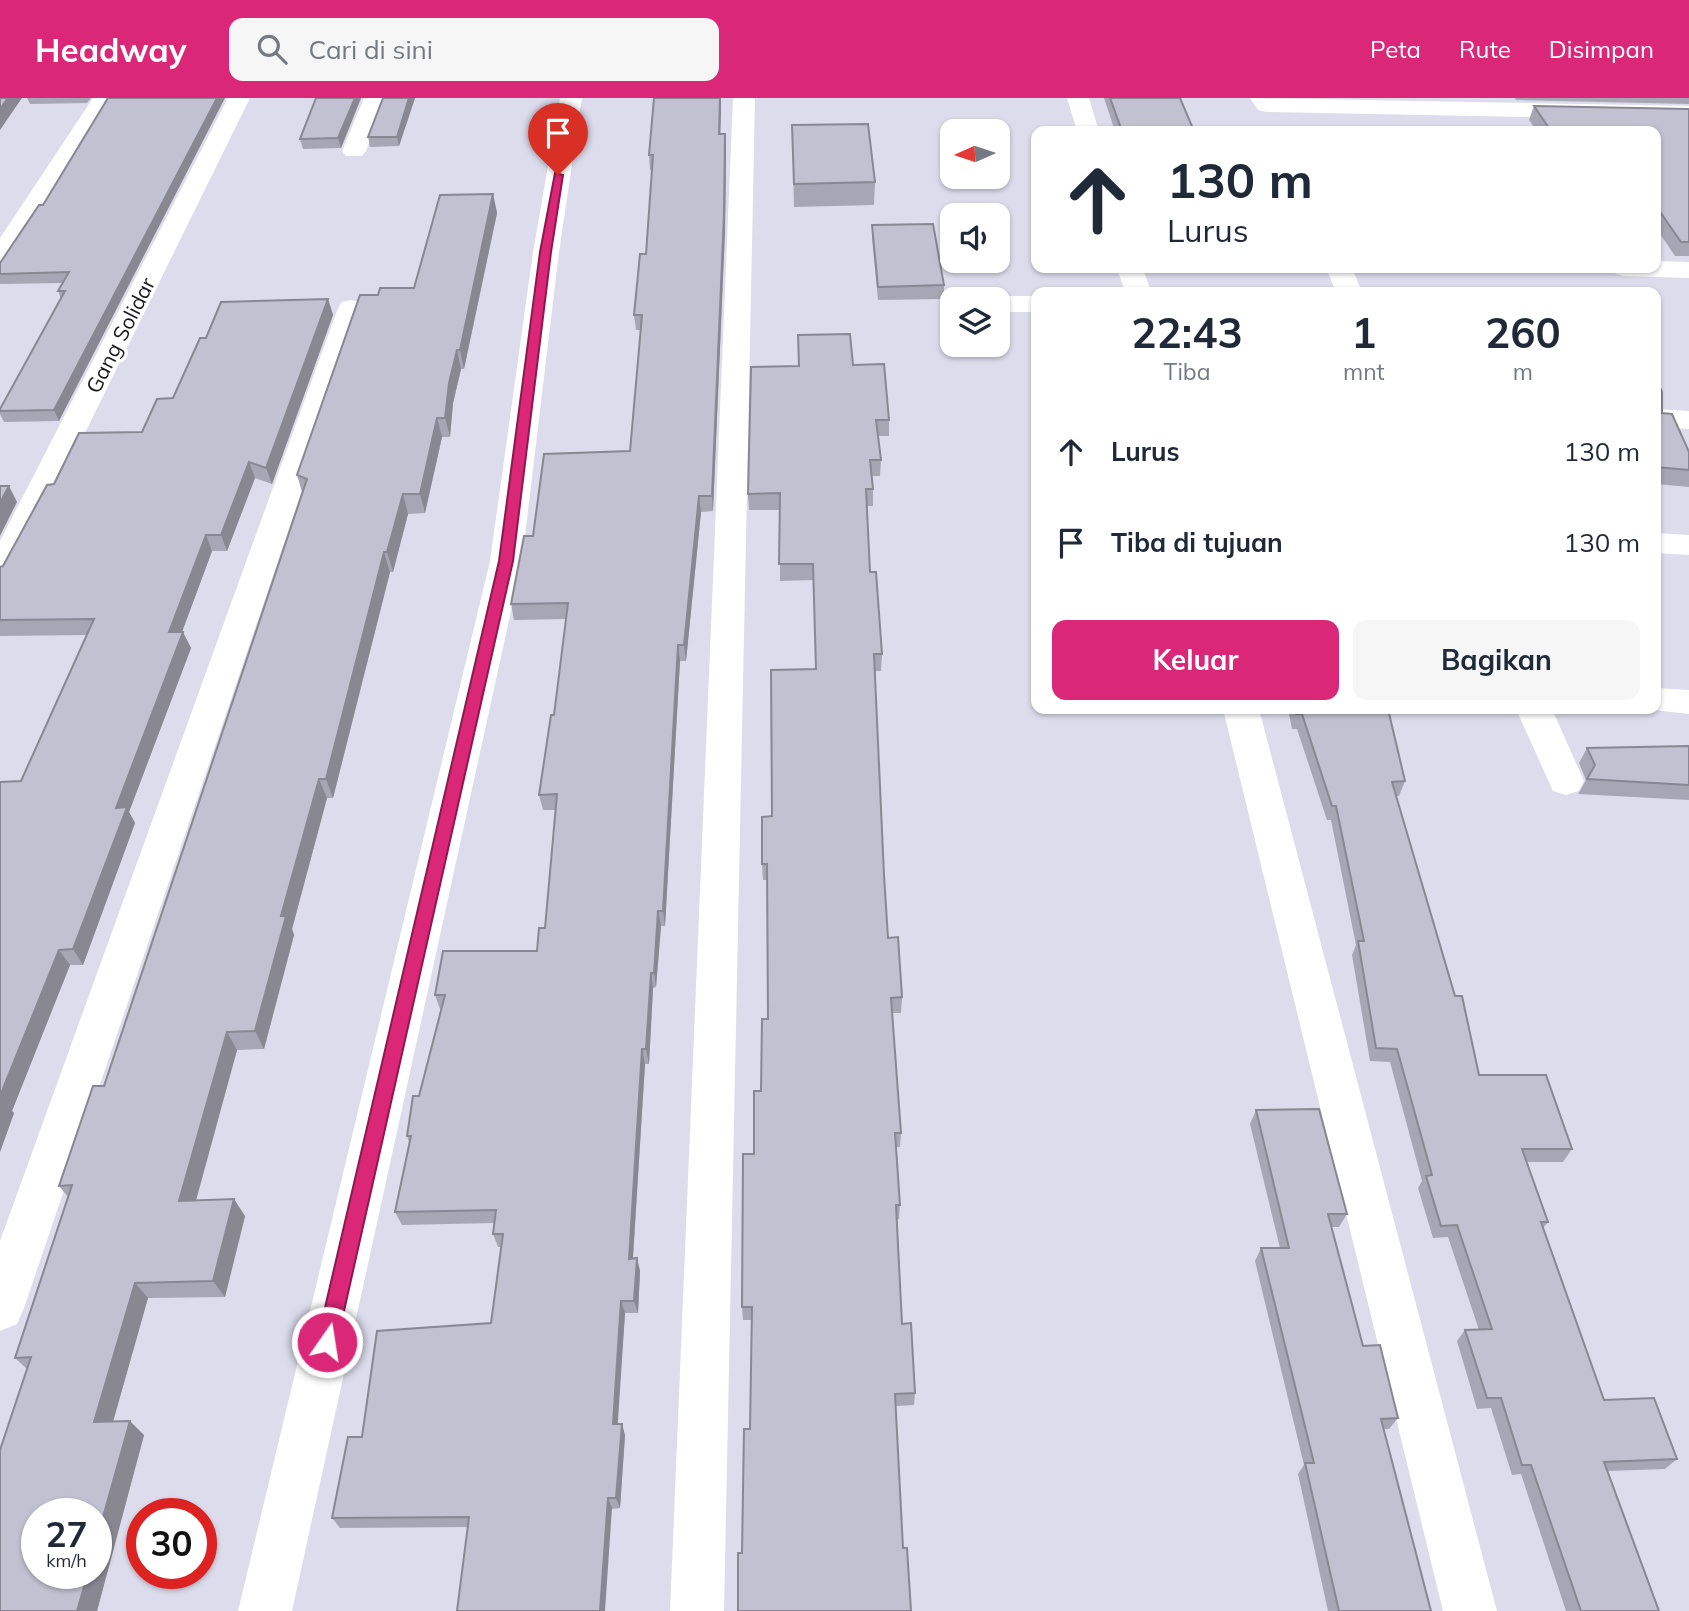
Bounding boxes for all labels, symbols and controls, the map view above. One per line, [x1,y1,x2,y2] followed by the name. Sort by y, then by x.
[229,18,719,81] search box
[35,29,187,70] text: Headway
[253,30,291,68] icon: search
[309,33,433,66] text: Cari di sini
[1370,34,1421,64] text: Peta
[1459,34,1511,64] text: Rute
[1549,34,1654,64] text: Disimpan
[528,103,588,175] pin
[539,114,577,152] icon: arrive
[940,119,1010,189] north arrow
[940,119,1010,357] map controls
[1167,149,1313,210] text: 130 m
[1052,154,1143,245] icon: ahead
[940,203,1010,273] button: sound
[1167,210,1249,250] text: Lurus
[80,272,160,397] street label: Gang Solidar
[940,287,1010,357] button: layers
[1131,306,1243,359] text: 22:43
[1351,306,1376,359] text: 1
[1485,306,1561,359] text: 260
[1163,357,1210,386] text: Tiba
[1343,357,1385,386] text: mnt
[1513,357,1533,386] text: m
[1052,433,1090,471] icon: ahead
[1111,435,1180,468] text: Lurus
[1564,435,1640,468] text: 130 m
[1052,524,1090,562] icon: arrive
[1111,526,1283,559] text: Tiba di tujuan
[1564,526,1640,559] text: 130 m
[1052,620,1339,700] button: Keluar
[1353,620,1640,700] button: Bagikan
[290,1305,364,1379] position arrow
[126,1498,217,1589] speed limit sign: 30
[45,1512,88,1556] text: 27
[46,1549,87,1572] text: km/h

